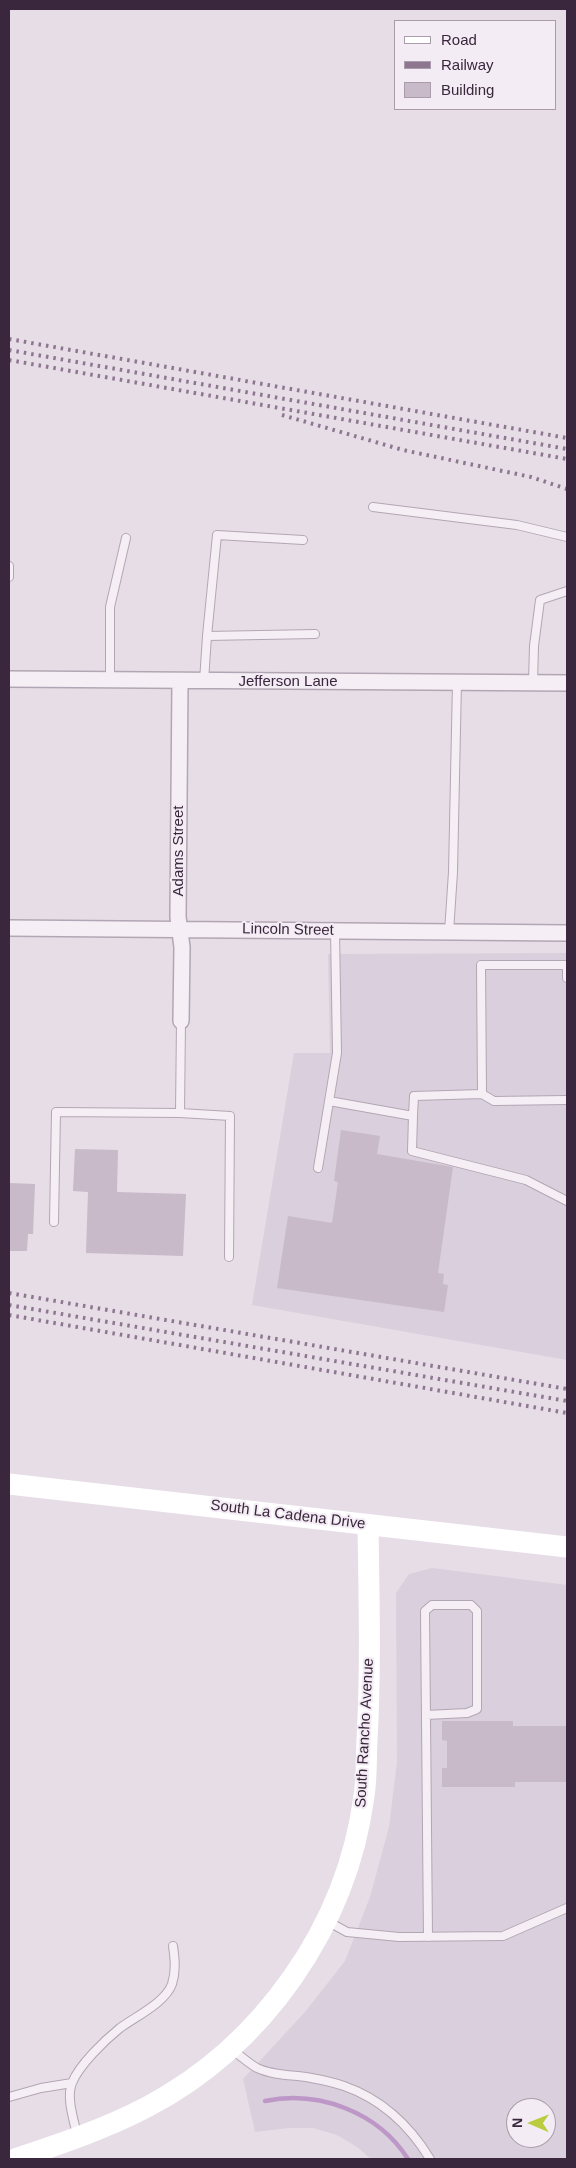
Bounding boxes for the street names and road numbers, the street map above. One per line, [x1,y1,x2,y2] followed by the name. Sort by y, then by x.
[239,673,337,691] street label: Jefferson Lane
[170,806,188,896] street label: Adams Street
[242,920,334,940] street label: Lincoln Street
[210,1497,366,1533] street label: South La Cadena Drive
[352,1658,378,1808] street label: South Rancho Avenue

